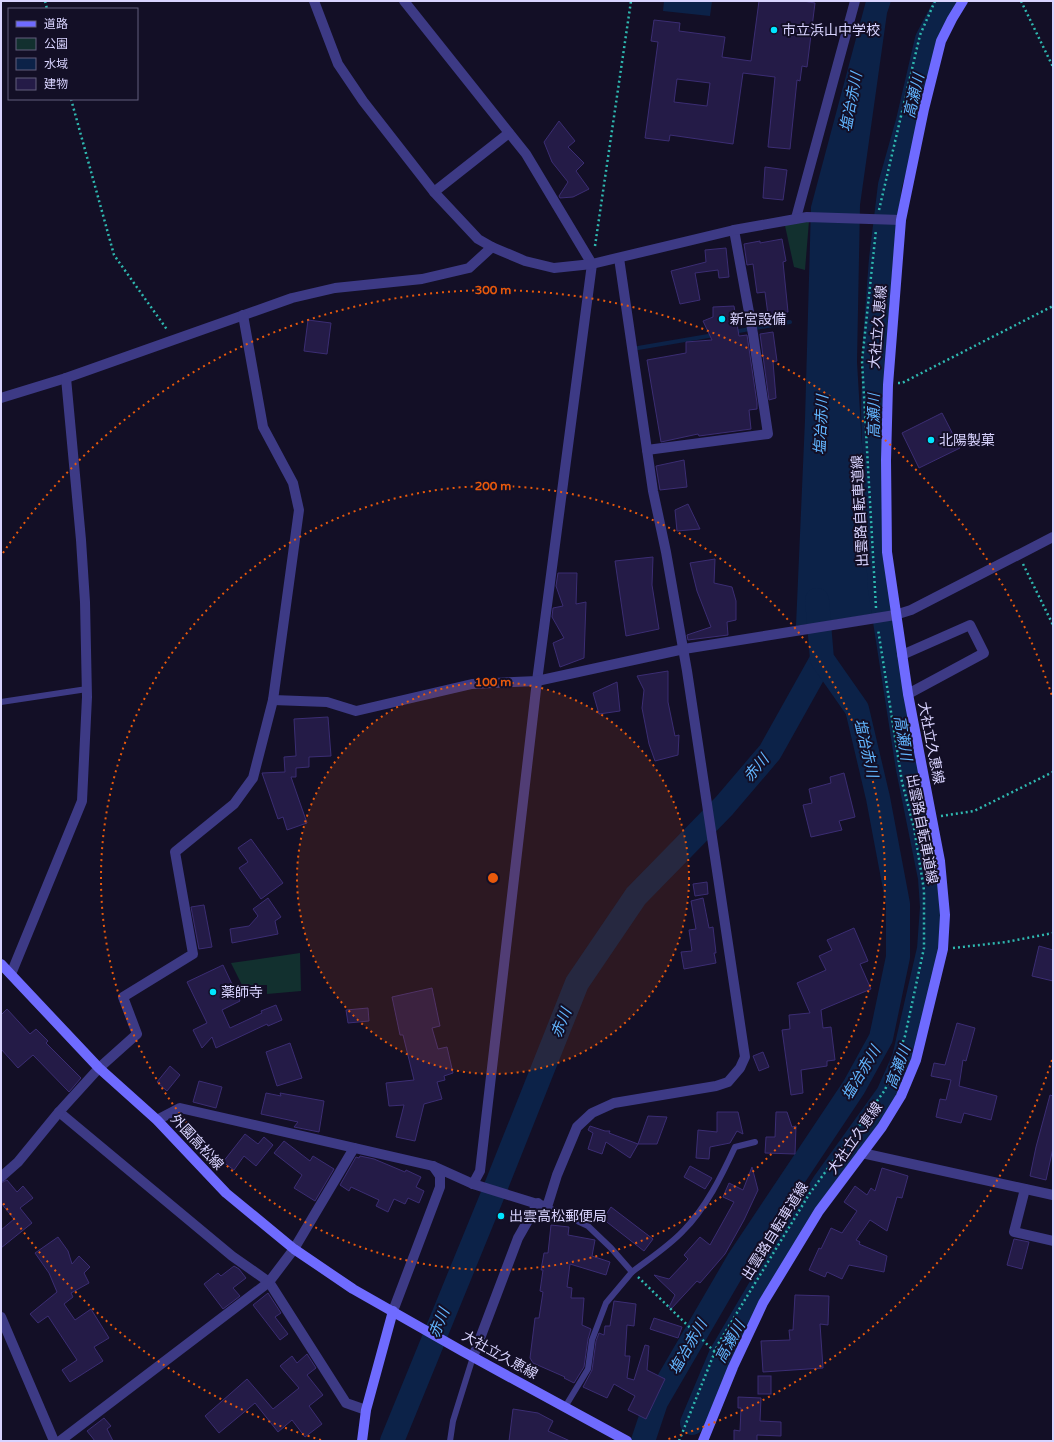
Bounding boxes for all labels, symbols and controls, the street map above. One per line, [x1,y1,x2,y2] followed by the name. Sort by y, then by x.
[8,8,138,100] legend
[44,17,68,31] text: 道路
[782,22,880,39] place label: 市立浜山中学校
[769,25,779,35] marker: 市立浜山中学校
[44,37,68,51] text: 公園
[44,57,68,71] text: 水域
[836,69,866,133] water label: 塩冶赤川
[900,70,928,120] water label: 高瀬川
[44,77,68,91] text: 建物
[475,283,511,297] text: 300 m
[866,284,890,370] street label: 大社立久恵線
[730,311,786,328] place label: 新宮設備
[717,314,727,324] marker: 新宮設備
[865,392,883,439] water label: 高瀬川
[810,393,832,455] water label: 塩冶赤川
[939,432,995,449] place label: 北陽製菓
[926,435,936,445] marker: 北陽製菓
[849,455,871,567] street label: 出雲路自転車道線
[475,479,511,493] text: 200 m
[475,675,511,689] text: 100 m
[915,700,947,786] street label: 大社立久恵線
[891,714,916,764] water label: 高瀬川
[850,717,882,781] water label: 塩冶赤川
[739,749,774,785] water label: 赤川
[903,772,941,886] street label: 出雲路自転車道線
[486,871,500,885] centre of rings
[221,984,263,1001] place label: 薬師寺
[208,987,218,997] marker: 薬師寺
[547,1004,576,1040] water label: 赤川
[838,1041,885,1103] water label: 塩冶赤川
[882,1041,915,1091] water label: 高瀬川
[824,1099,886,1177] street label: 大社立久恵線
[167,1111,227,1173] street label: 外園高松線
[738,1179,812,1283] street label: 出雲路自転車道線
[509,1208,607,1225] place label: 出雲高松郵便局
[496,1211,506,1221] marker: 出雲高松郵便局
[425,1304,454,1340] water label: 赤川
[665,1315,712,1377] water label: 塩冶赤川
[711,1316,750,1366] water label: 高瀬川
[459,1327,541,1383] street label: 大社立久恵線

